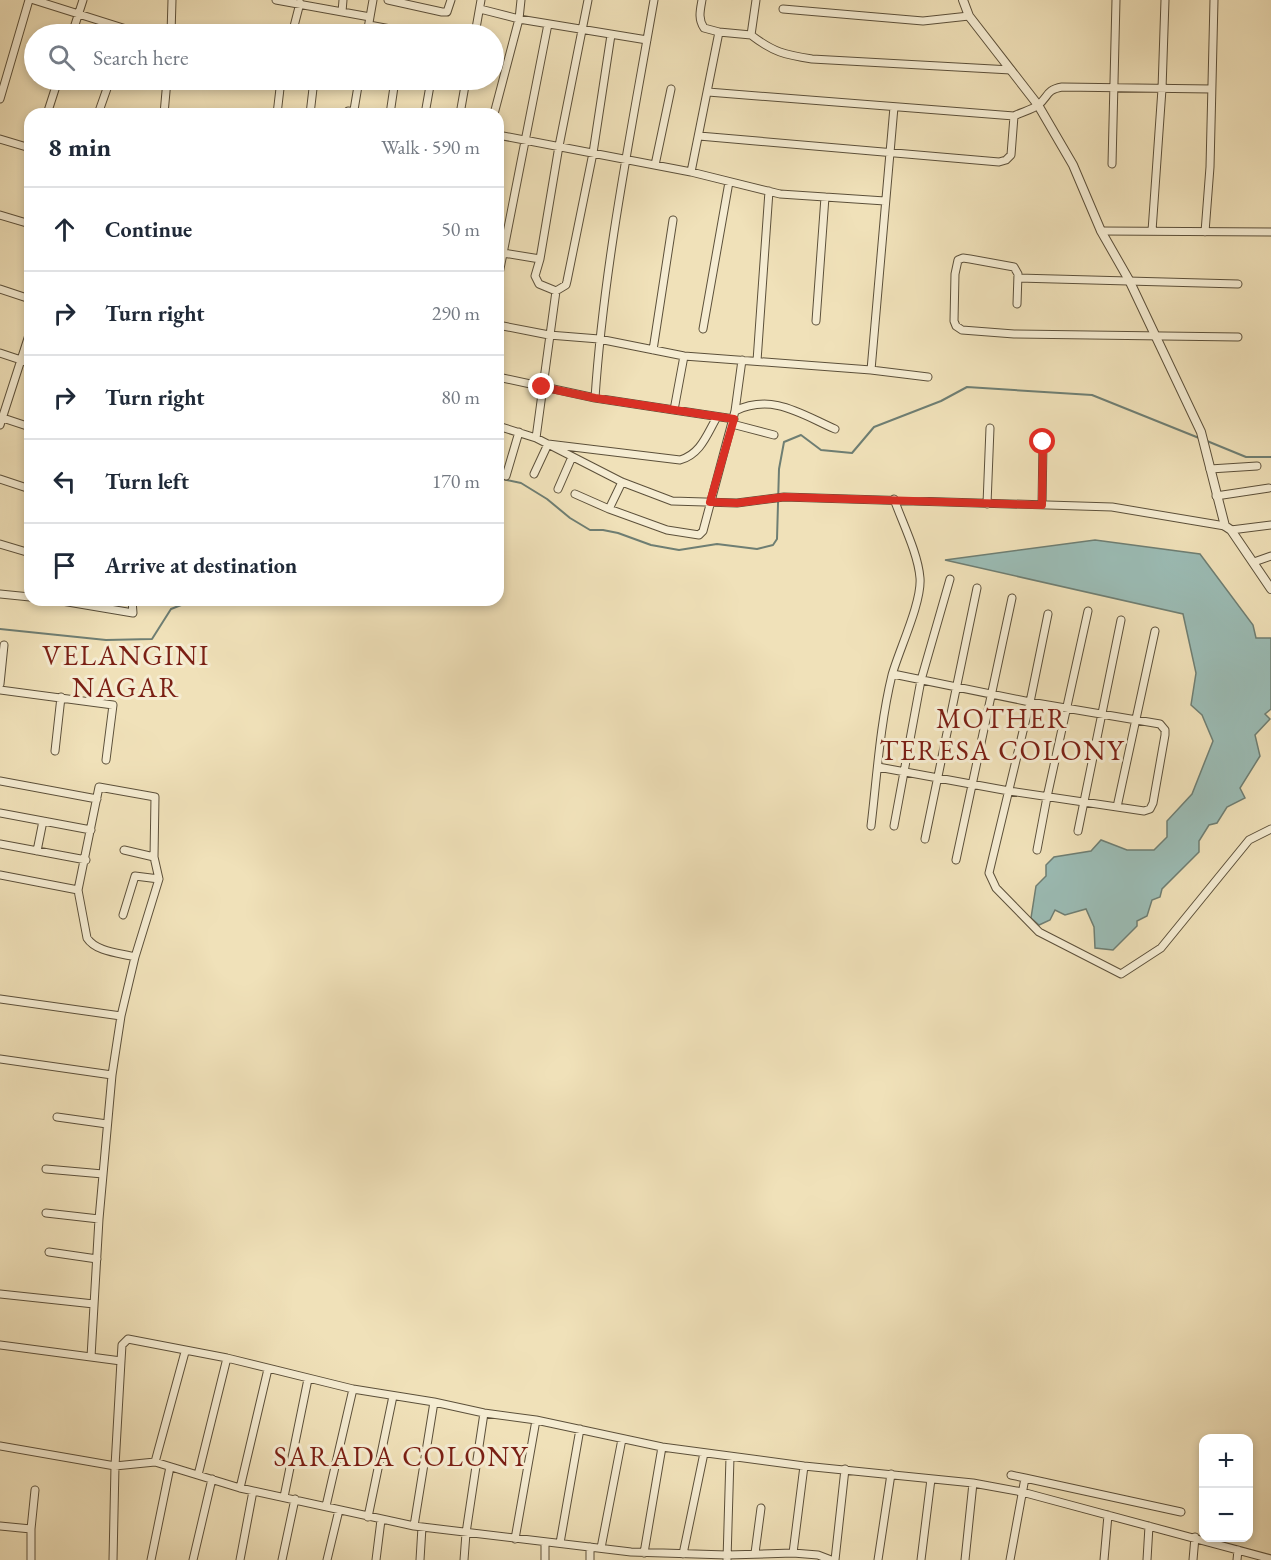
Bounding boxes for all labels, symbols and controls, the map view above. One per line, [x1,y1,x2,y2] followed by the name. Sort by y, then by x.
[24,24,504,90] search box
[45,41,78,74] icon: search
[93,43,188,72] text: Search here
[48,130,111,164] text: 8 min
[381,134,480,160] text: Walk · 590 m
[48,213,81,246] icon: ahead
[105,215,192,244] text: Continue
[441,216,480,242] text: 50 m
[48,297,81,330] icon: right
[105,299,204,328] text: Turn right
[432,300,480,326] text: 290 m
[528,373,554,399] route end
[48,381,81,414] icon: right
[105,383,204,412] text: Turn right
[441,384,480,410] text: 80 m
[1029,428,1055,454] route start
[48,465,81,498] icon: left
[105,467,189,496] text: Turn left
[432,468,480,494] text: 170 m
[48,549,81,582] icon: arrive
[105,551,297,580] text: Arrive at destination
[42,637,210,705] district label: VELANGINI NAGAR
[879,700,1125,768] district label: MOTHER TERESA COLONY
[1199,1434,1253,1542] map controls
[1199,1434,1253,1488] button: +
[274,1438,529,1474] district label: SARADA COLONY
[1199,1488,1253,1542] button: −

